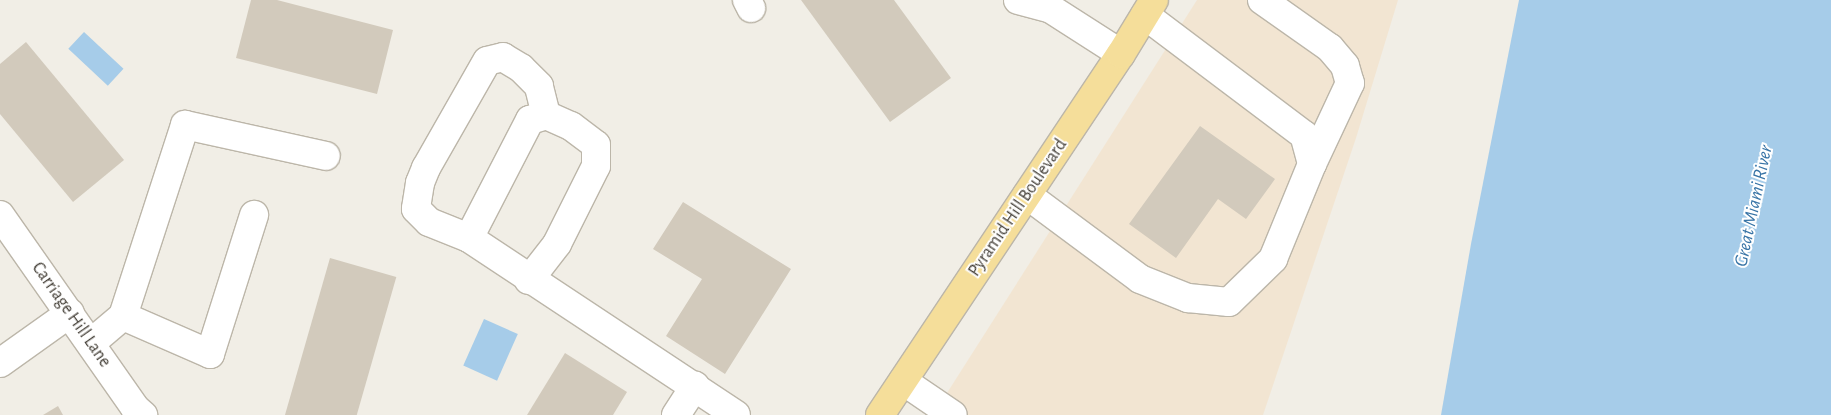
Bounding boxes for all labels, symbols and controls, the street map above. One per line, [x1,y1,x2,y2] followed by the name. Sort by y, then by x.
[964,135,1072,281] street label: Pyramid Hill Boulevard
[1730,143,1778,269] water label: Great Miami River
[27,258,115,372] street label: Carriage Hill Lane

